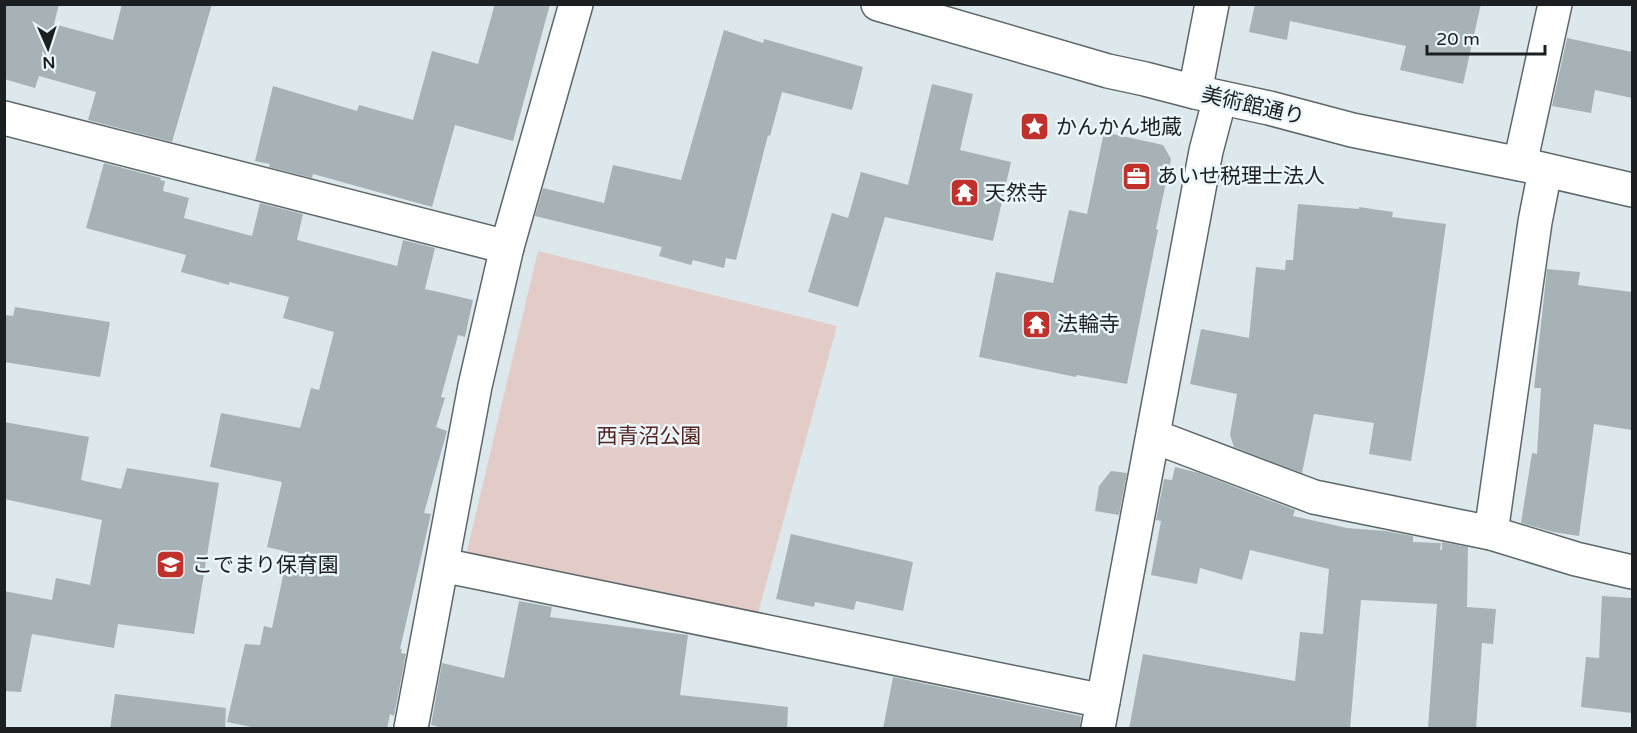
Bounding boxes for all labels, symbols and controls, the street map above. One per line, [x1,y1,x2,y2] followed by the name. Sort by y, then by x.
[18,18,78,78] north arrow
[1427,18,1546,56] scale bar
[1436,28,1480,50] text: 20 m
[42,52,56,72] text: N
[1199,82,1307,130] street label: 美術館通り
[1019,111,1051,143] place icon: かんかん地蔵
[1056,115,1182,140] place label: かんかん地蔵
[1120,160,1152,192] office icon: あいせ税理士法人
[1157,164,1325,189] place label: あいせ税理士法人
[948,177,980,209] temple icon: 天然寺
[985,181,1048,206] place label: 天然寺
[1020,308,1052,340] temple icon: 法輪寺
[1057,312,1120,337] place label: 法輪寺
[597,424,702,449] park label: 西青沼公園
[155,549,187,581] school or university icon: こでまり保育園
[192,553,339,578] place label: こでまり保育園

